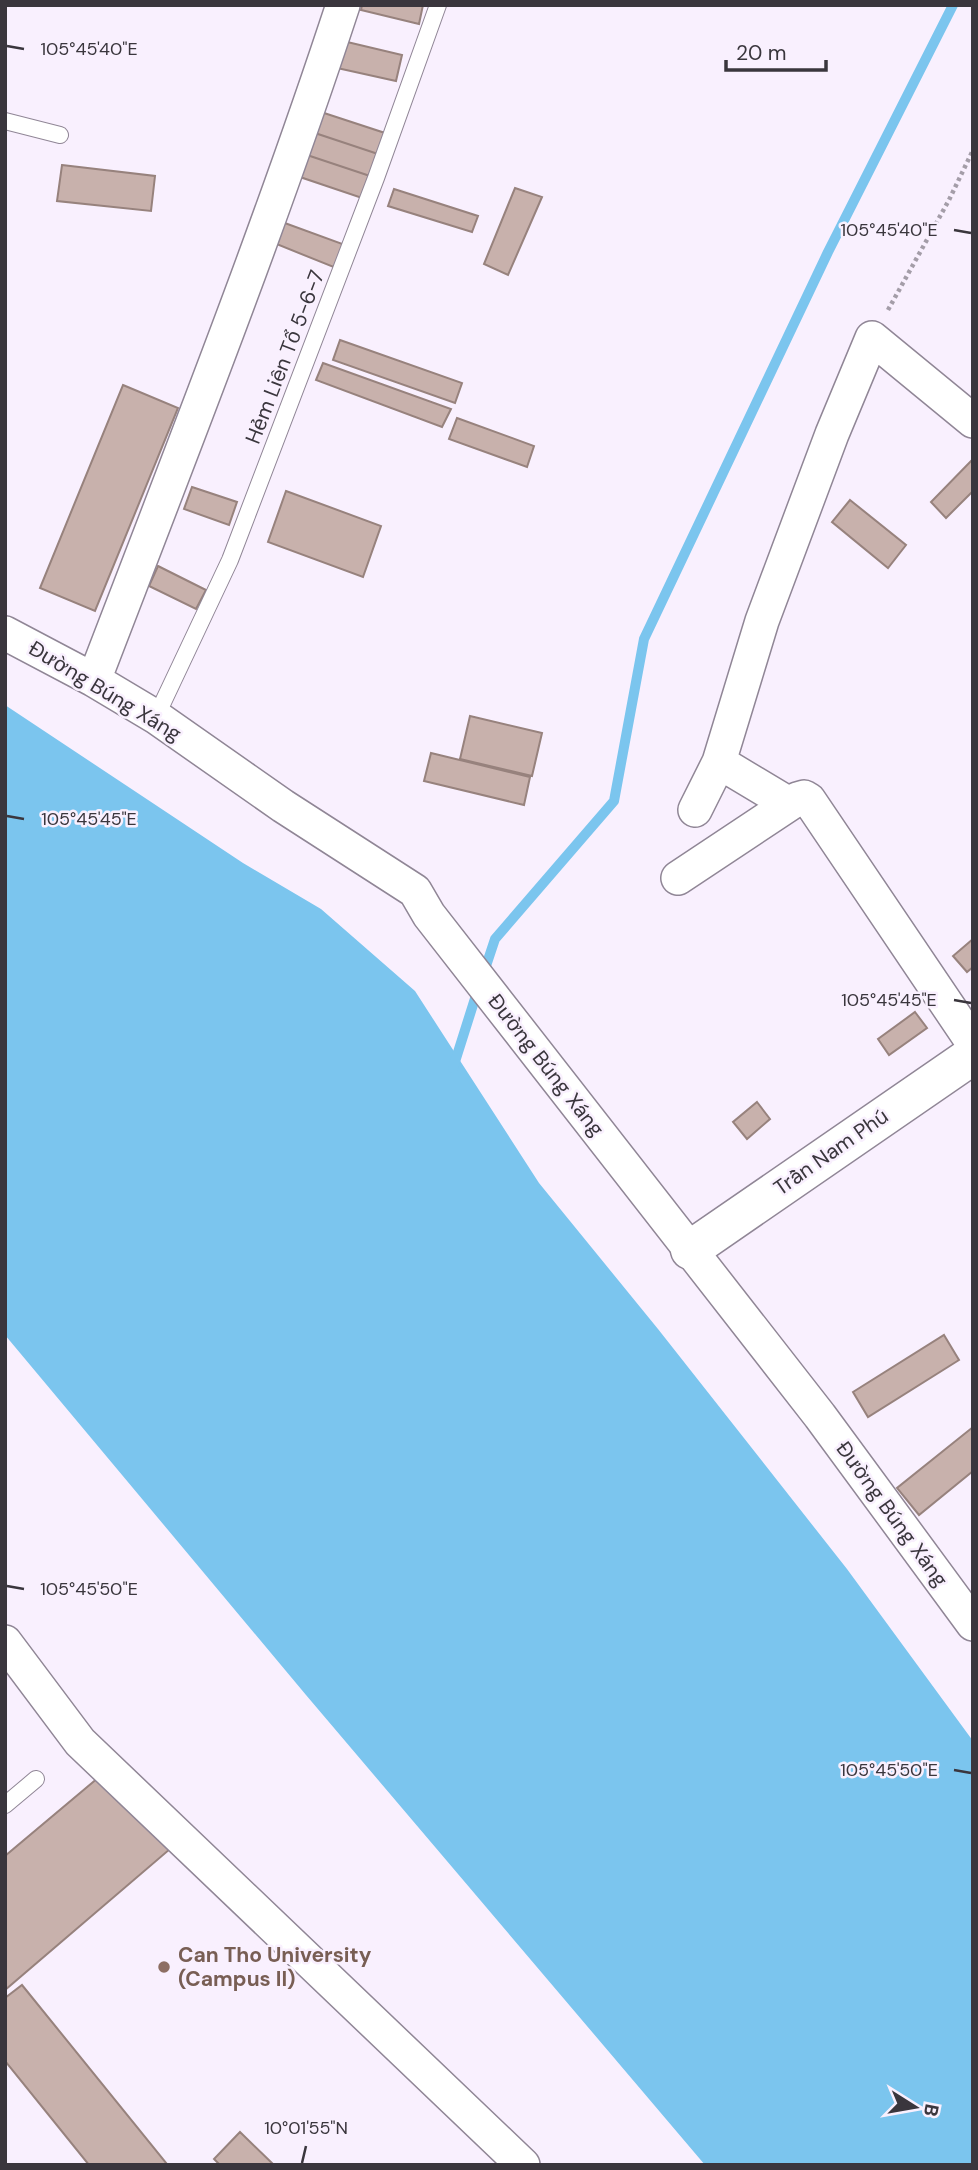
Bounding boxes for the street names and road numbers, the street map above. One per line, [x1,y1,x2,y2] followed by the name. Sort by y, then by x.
[239,266,331,448] street label: Hẻm Liên Tổ 5-6-7
[23,634,187,748] street label: Đường Búng Xáng
[482,988,611,1142] street label: Đường Búng Xáng
[768,1102,894,1202] street label: Trần Nam Phú
[830,1436,954,1593] street label: Đường Búng Xáng

